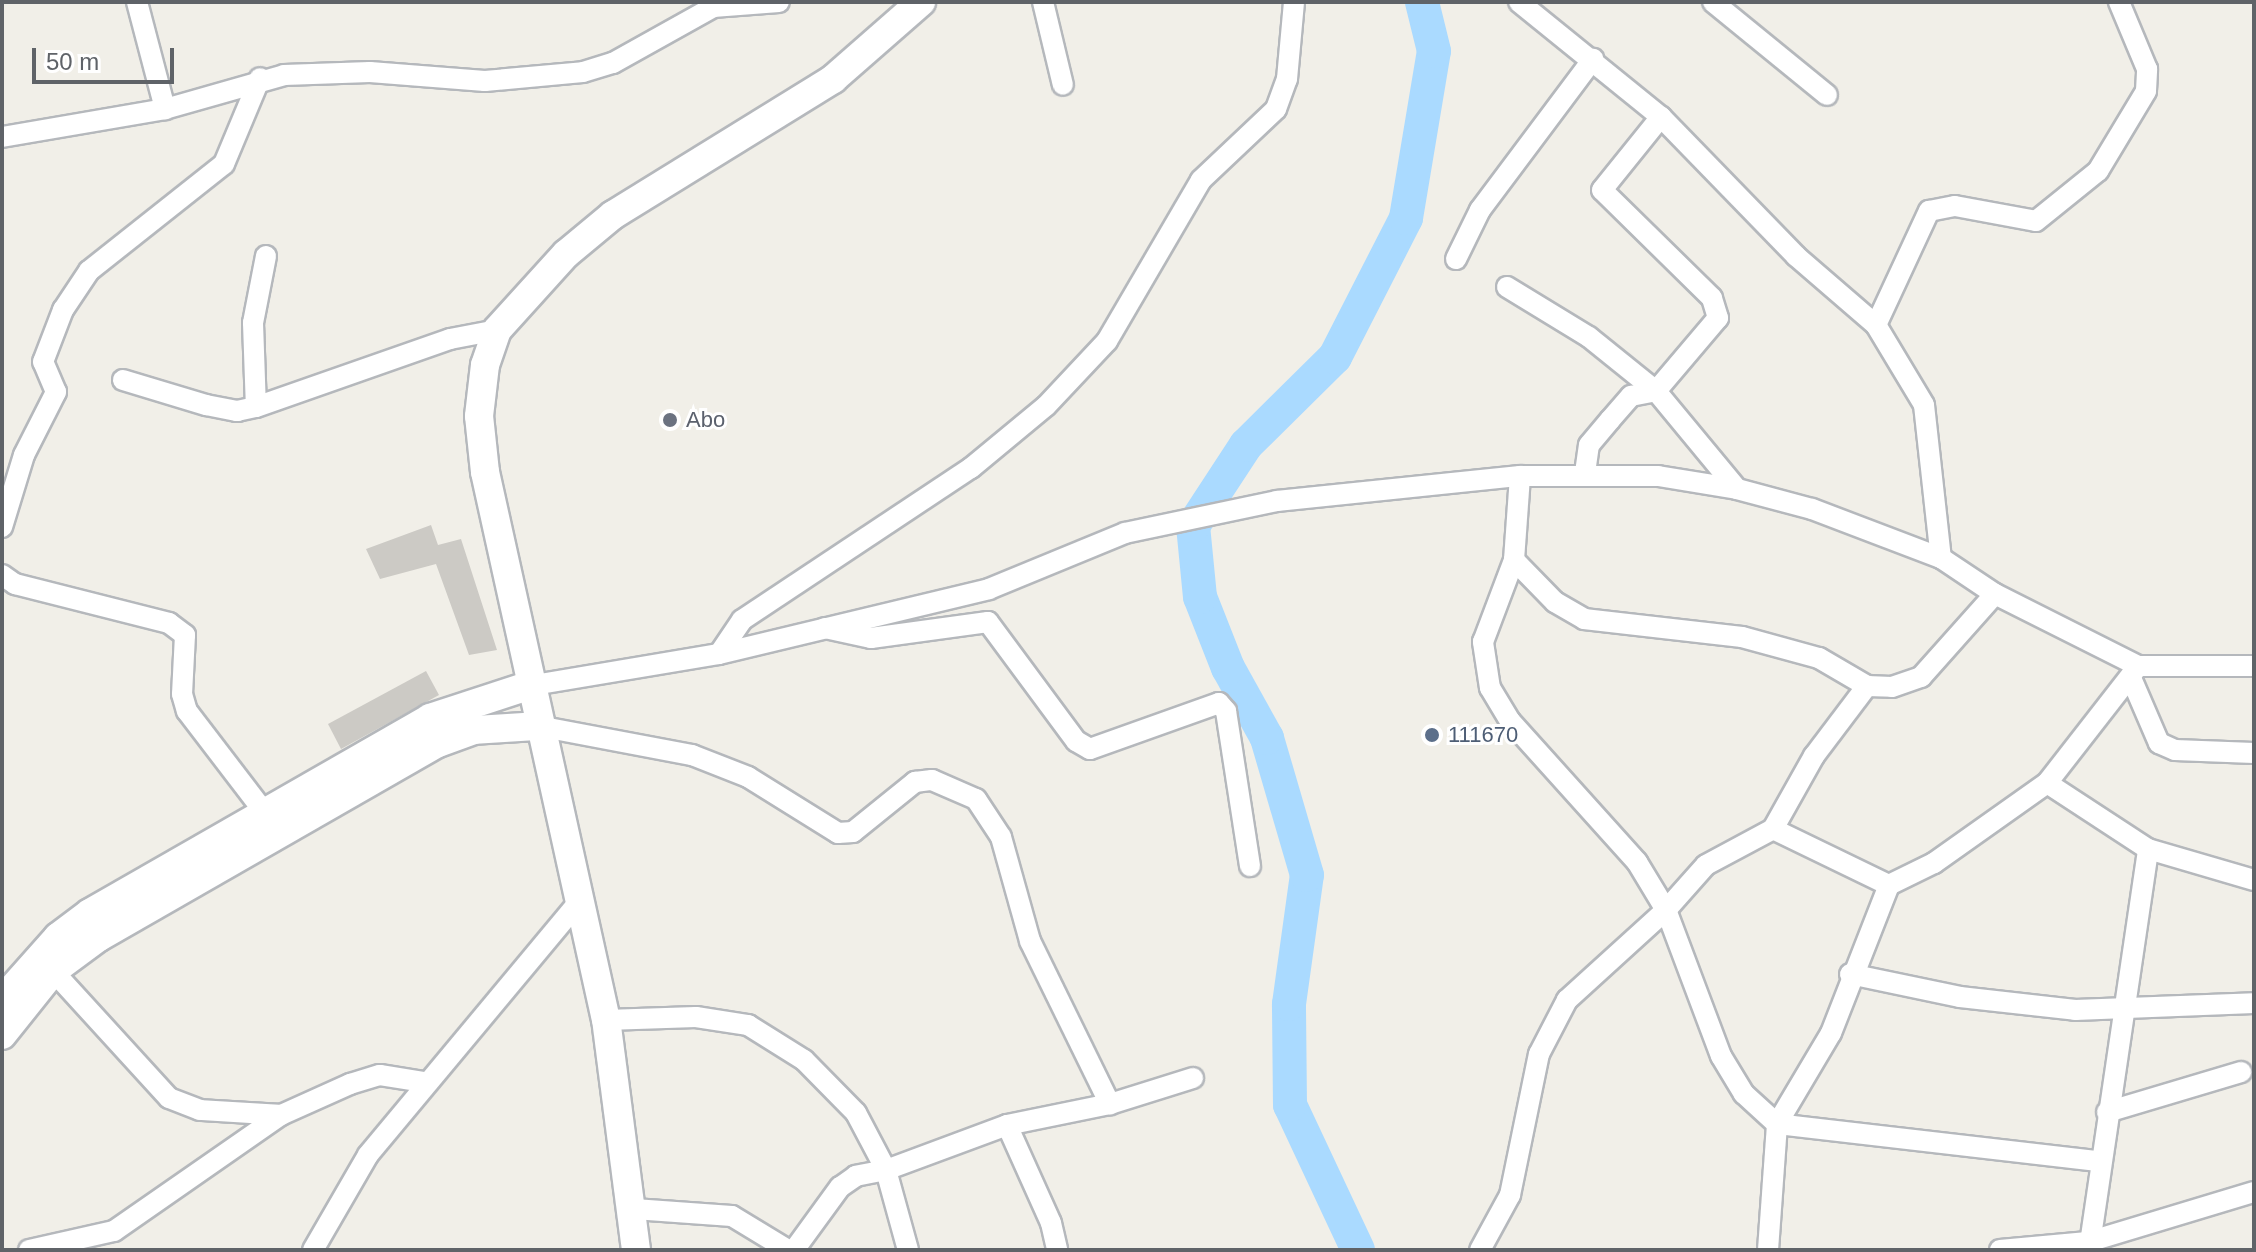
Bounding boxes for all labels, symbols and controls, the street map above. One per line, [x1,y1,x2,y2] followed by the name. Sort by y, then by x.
[36,32,178,82] scale bar
[46,48,99,75] text: 50 m
[686,407,725,433] place label: Abo
[661,411,679,429] marker: Abo
[1448,722,1518,748] place label: 111670
[1423,726,1441,744] marker: 111670

